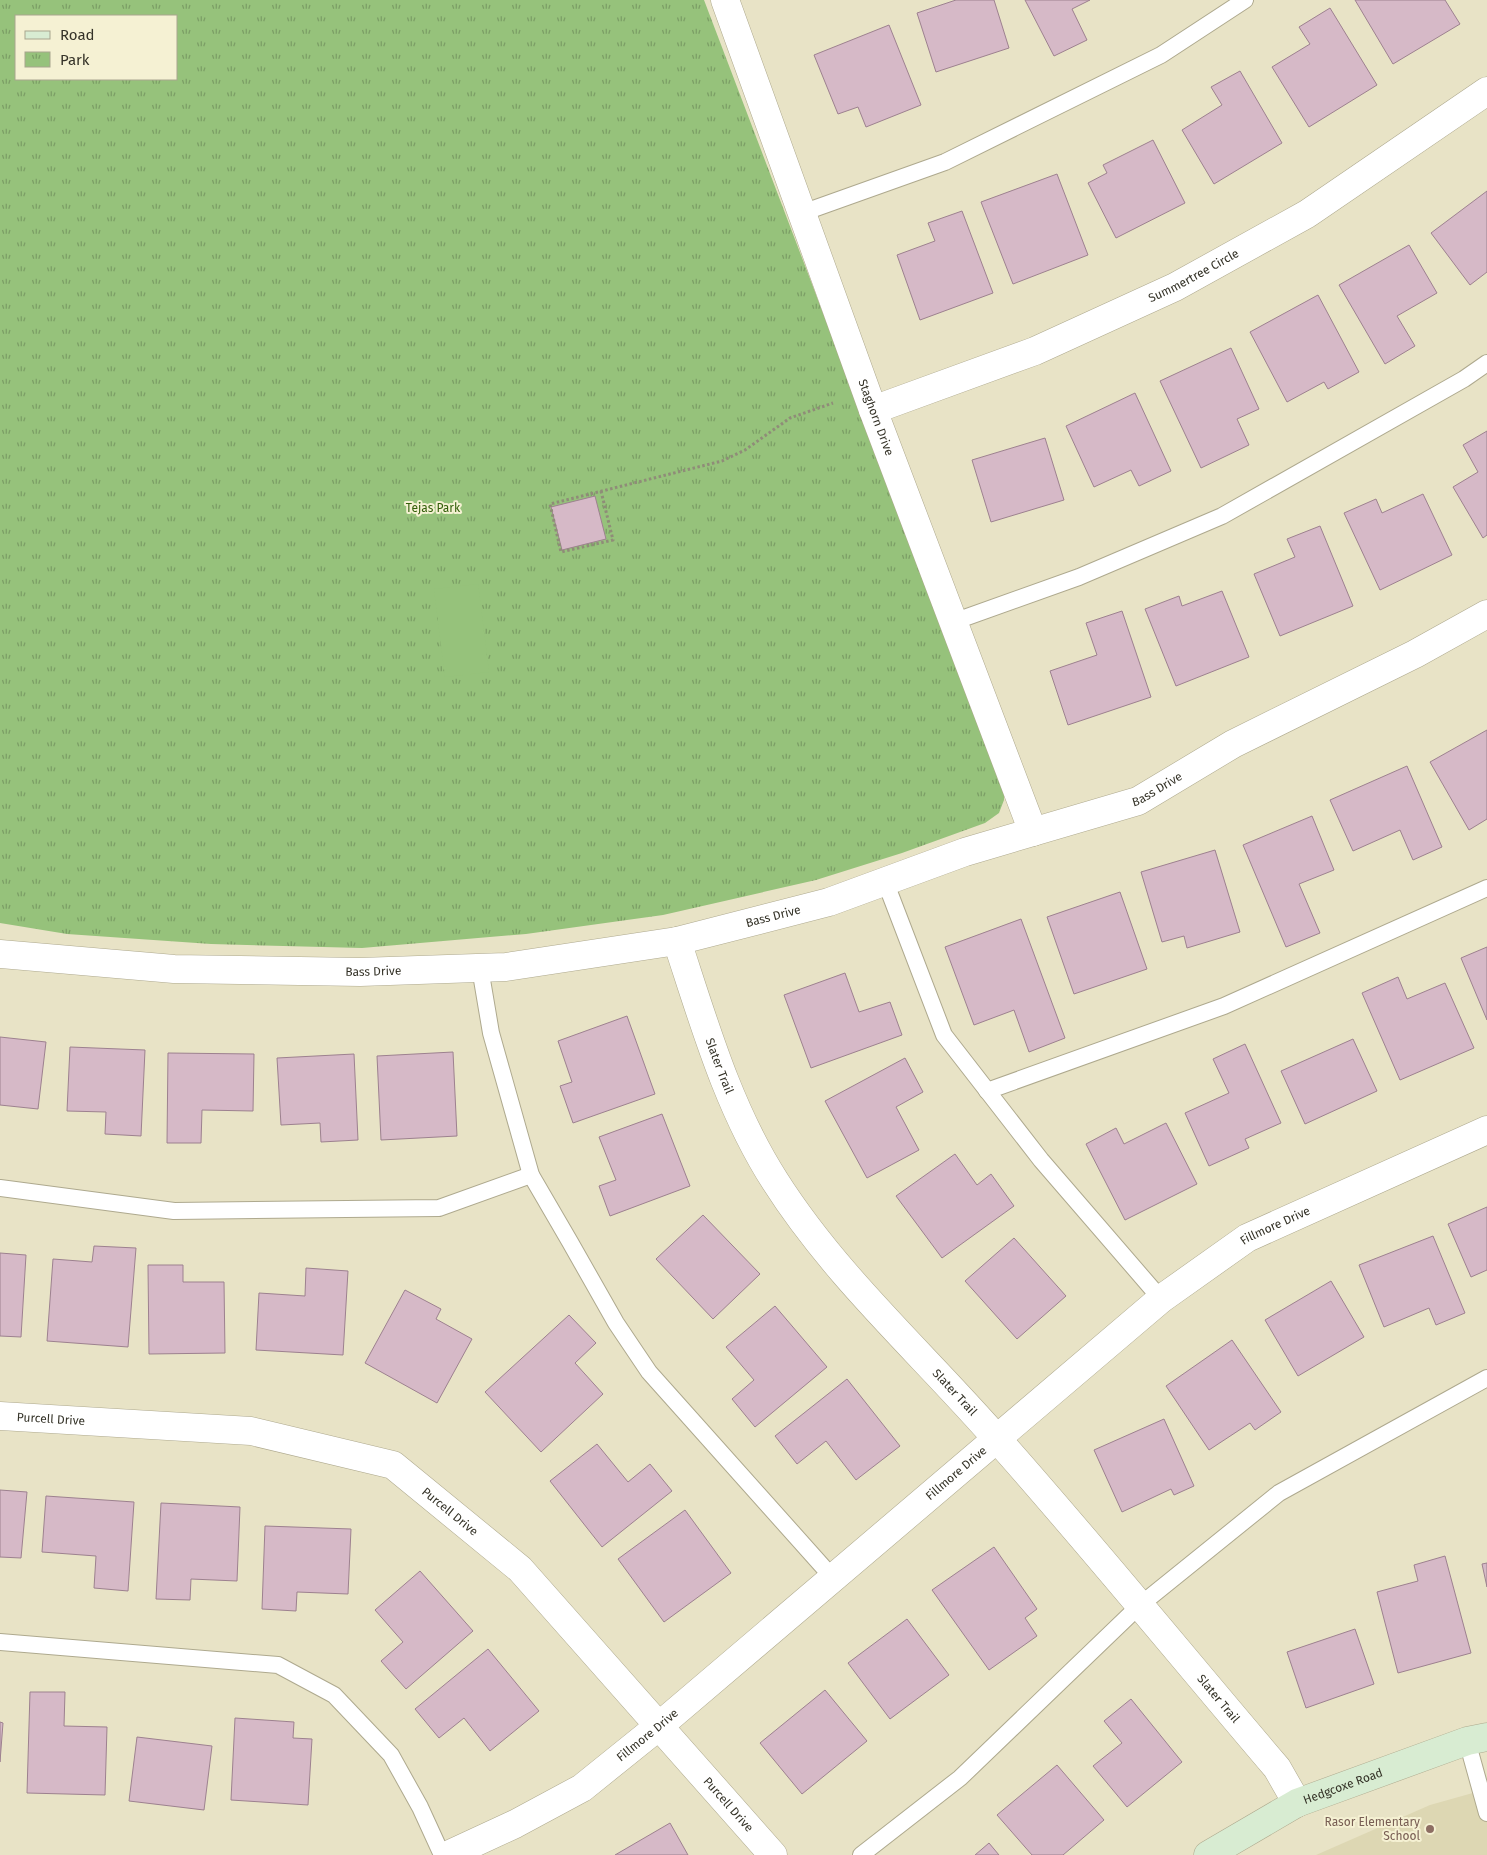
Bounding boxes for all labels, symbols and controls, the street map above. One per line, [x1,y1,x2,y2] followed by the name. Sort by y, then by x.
[15,15,178,80] legend
[60,26,95,44] text: Road
[60,51,90,69] text: Park
[1146,246,1241,305] street label: Summertree Circle
[855,377,897,458] street label: Staghorn Drive
[406,501,461,515] park label: Tejas Park
[1130,769,1185,809] street label: Bass Drive
[744,903,802,930] street label: Bass Drive
[345,964,402,979] street label: Bass Drive
[703,1036,737,1096] street label: Slater Trail
[1237,1204,1312,1248] street label: Fillmore Drive
[930,1366,980,1419] street label: Slater Trail
[16,1410,85,1428] street label: Purcell Drive
[923,1443,990,1503] street label: Fillmore Drive
[419,1485,481,1539] street label: Purcell Drive
[1194,1672,1243,1726] street label: Slater Trail
[614,1706,681,1764] street label: Fillmore Drive
[1301,1765,1385,1807] street label: Hedgcoxe Road
[700,1774,756,1835] street label: Purcell Drive
[1325,1815,1420,1843] place label: Rasor Elementary School
[1424,1823,1436,1835] marker: Rasor Elementary School

